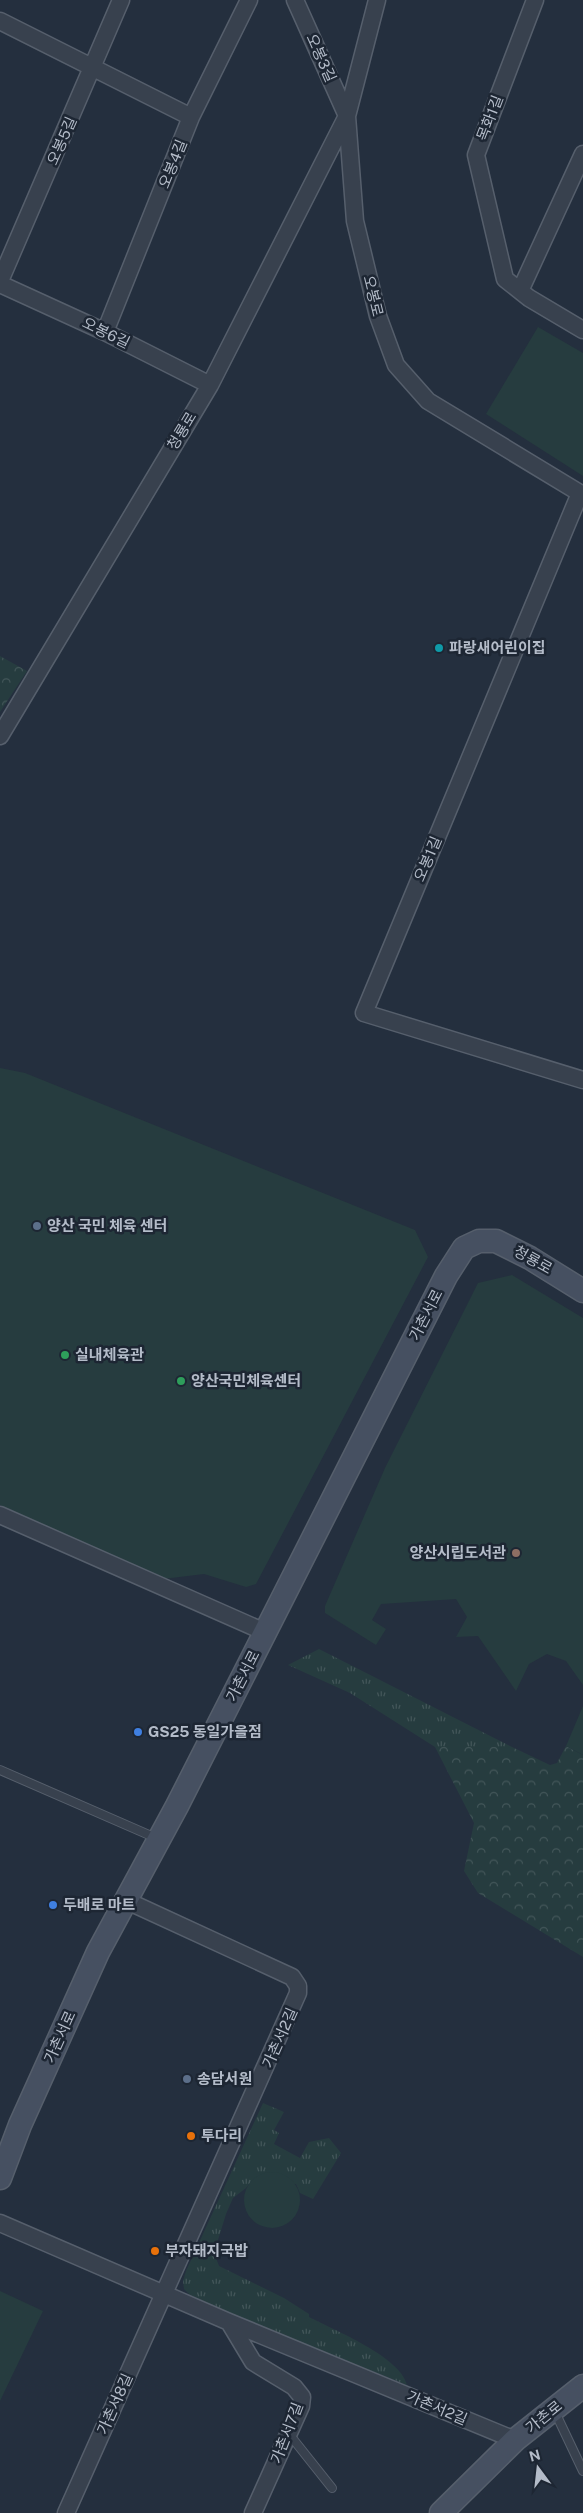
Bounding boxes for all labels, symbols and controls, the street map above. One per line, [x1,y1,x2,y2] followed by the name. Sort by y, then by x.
[303,31,340,84] street label: 오봉3길
[473,93,506,143] street label: 목화1길
[43,114,80,168] street label: 오봉5길
[155,137,190,191] street label: 오봉4길
[360,274,387,318] street label: 오봉로
[80,314,133,351] street label: 오봉6길
[164,409,200,453] street label: 청룡로
[449,639,546,656] place label: 파랑새어린이집
[433,642,445,654] marker: 파랑새어린이집
[410,834,445,884] street label: 오봉1길
[47,1217,168,1234] place label: 양산 국민 체육 센터
[31,1220,43,1232] marker: 양산 국민 체육 센터
[511,1242,555,1277] street label: 청룡로
[405,1286,446,1343] street label: 가촌서로
[75,1346,144,1363] place label: 실내체육관
[59,1349,71,1361] marker: 실내체육관
[191,1372,301,1389] place label: 양산국민체육센터
[175,1375,187,1387] marker: 양산국민체육센터
[409,1544,506,1561] place label: 양산시립도서관
[510,1547,522,1559] marker: 양산시립도서관
[222,1647,263,1704] street label: 가촌서로
[148,1723,262,1740] place label: GS25 동일가을점
[132,1726,144,1738] marker: GS25 동일가을점
[63,1896,136,1913] place label: 두배로 마트
[47,1899,59,1911] marker: 두배로 마트
[259,2005,300,2071] street label: 가촌서2길
[41,2008,79,2065] street label: 가촌서로
[197,2070,252,2087] place label: 송담서원
[181,2073,193,2085] marker: 송담서원
[201,2127,242,2144] place label: 투다리
[185,2130,197,2142] marker: 투다리
[165,2242,248,2259] place label: 부자돼지국밥
[149,2245,161,2257] marker: 부자돼지국밥
[94,2371,136,2437] street label: 가촌서8길
[404,2387,470,2428] street label: 가촌서2길
[522,2397,565,2436] street label: 가촌로
[267,2400,306,2466] street label: 가촌서7길
[513,2443,563,2493] north arrow
[527,2446,542,2465] text: N

